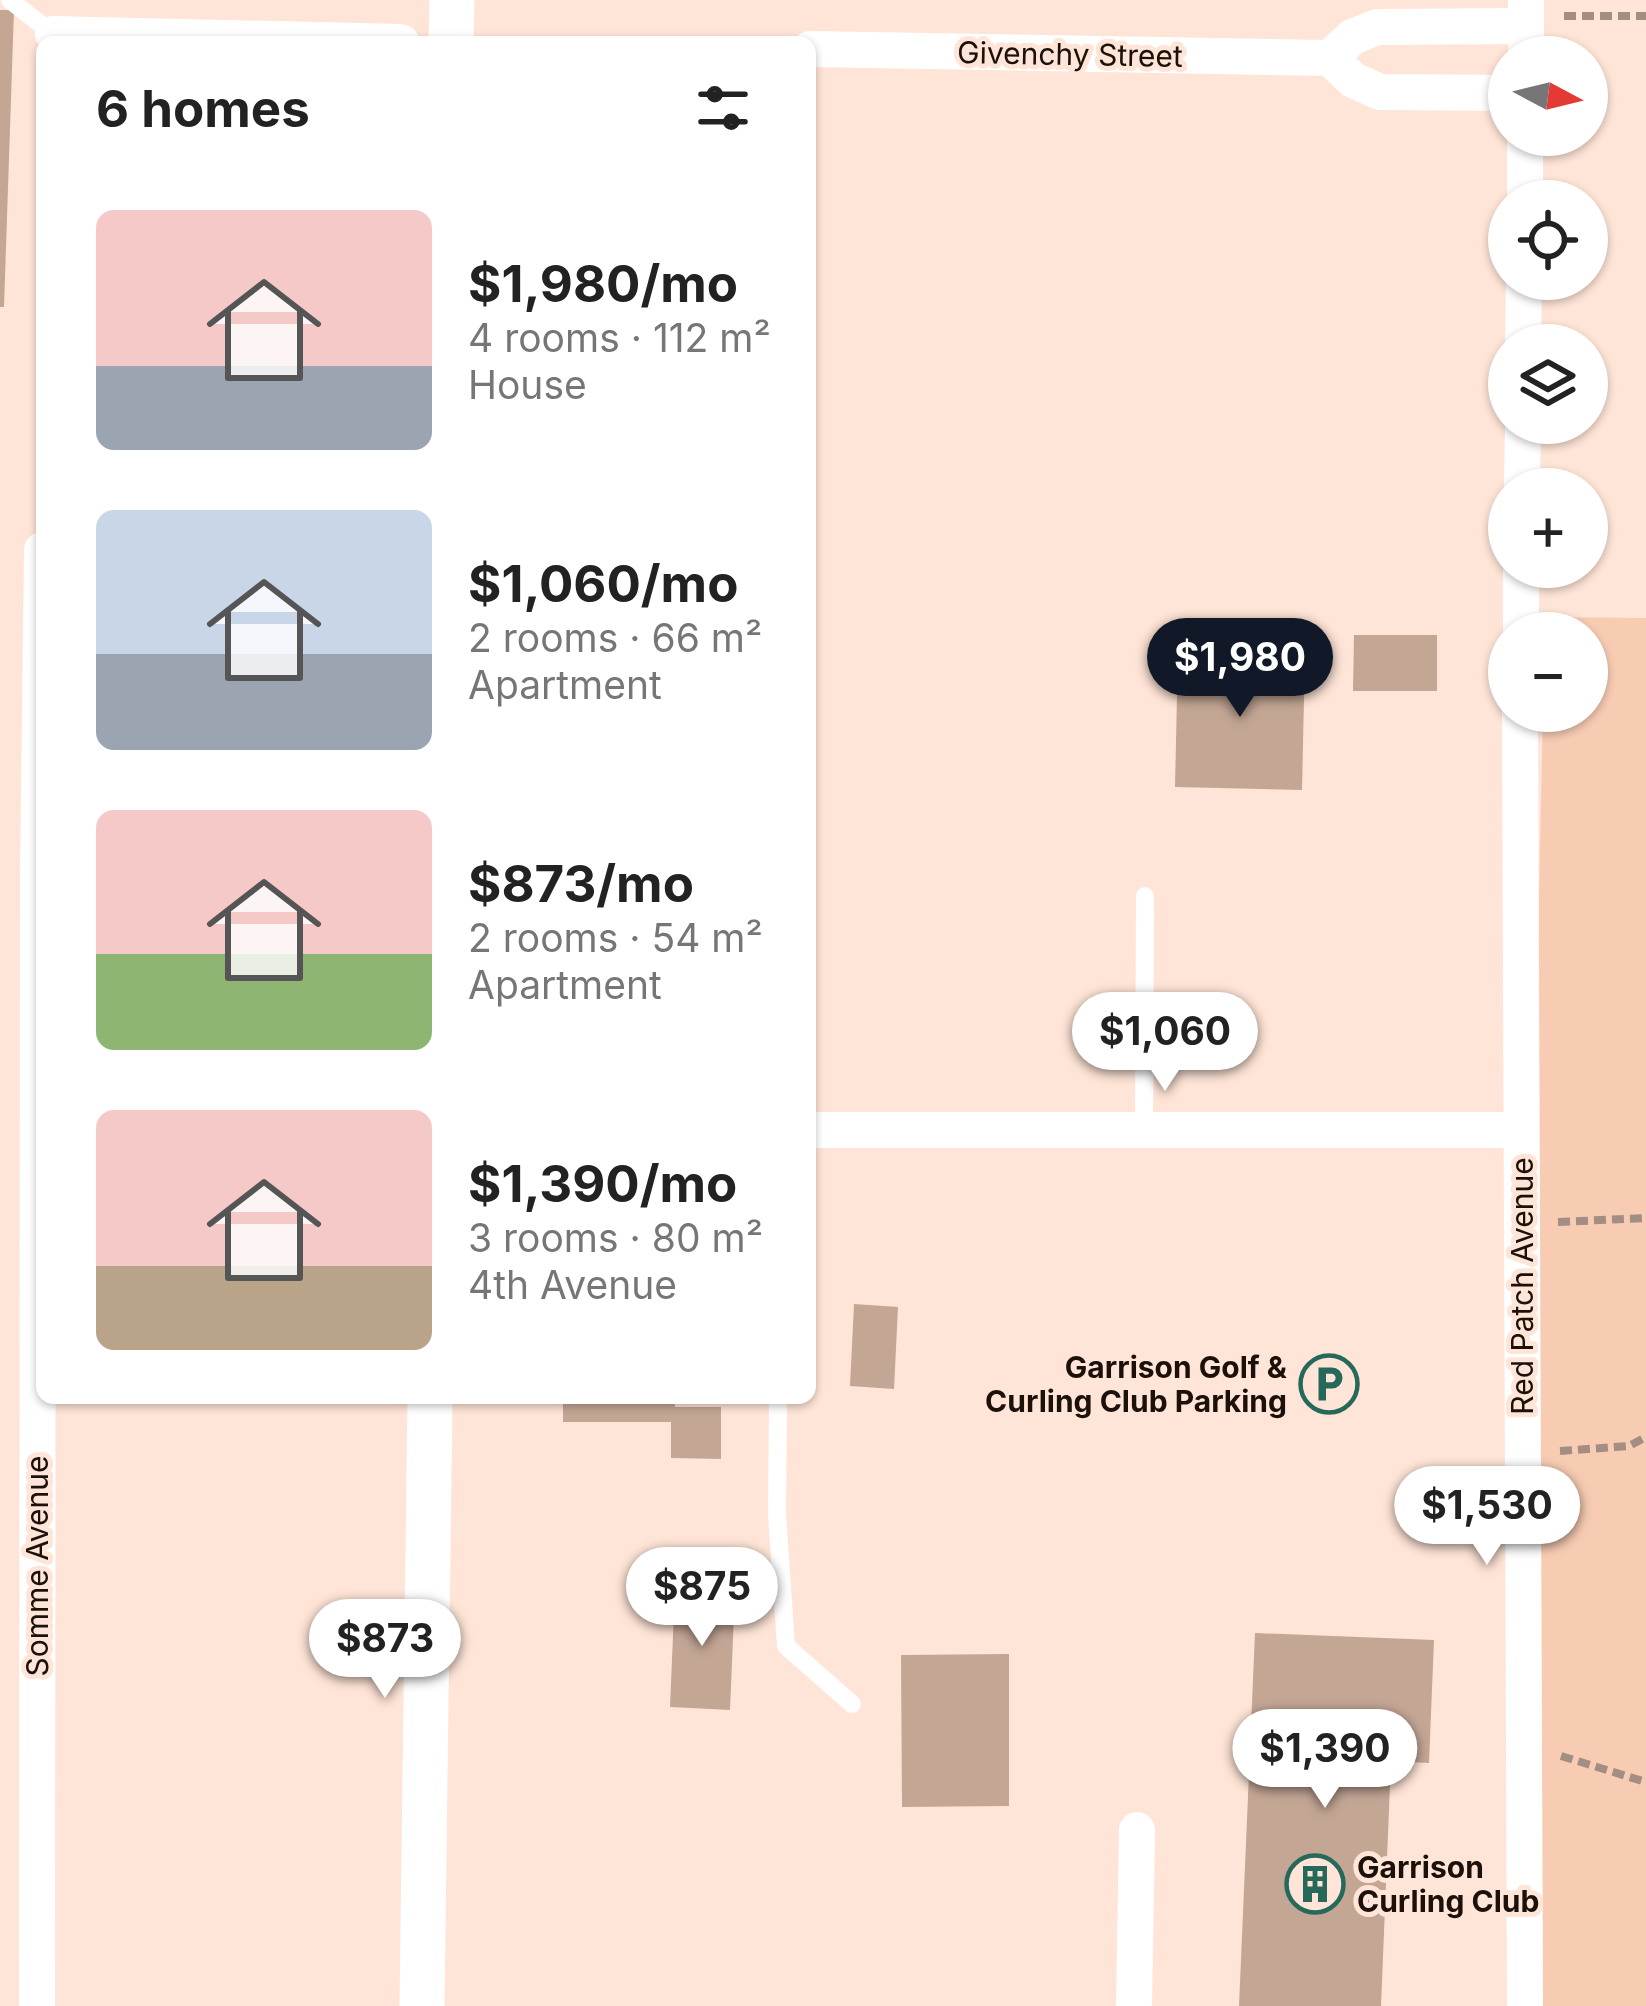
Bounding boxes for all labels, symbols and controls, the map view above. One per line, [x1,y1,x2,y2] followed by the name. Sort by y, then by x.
[957,34,1183,74] street label: Givenchy Street
[1488,36,1608,156] north arrow
[1488,36,1608,732] map controls
[690,75,756,141] icon: filters
[96,78,310,139] text: 6 homes
[1488,180,1608,300] button: locate
[468,253,738,314] text: $1,980/mo
[192,258,336,402] icon: home
[468,314,771,361] text: 4 rooms · 112 m²
[1488,324,1608,444] button: layers
[468,361,587,408] text: House
[1488,468,1608,588] button: +
[468,553,738,614] text: $1,060/mo
[192,558,336,702] icon: home
[1488,612,1608,732] button: −
[468,614,762,661] text: 2 rooms · 66 m²
[1142,618,1338,720] pin: $1,980
[1174,633,1306,680] text: $1,980
[468,661,662,708] text: Apartment
[468,853,694,914] text: $873/mo
[192,858,336,1002] icon: home
[468,914,763,961] text: 2 rooms · 54 m²
[468,961,662,1008] text: Apartment
[1067,992,1263,1094] pin: $1,060
[1099,1007,1231,1054] text: $1,060
[468,1153,737,1214] text: $1,390/mo
[1504,1157,1540,1415] street label: Red Patch Avenue
[192,1158,336,1302] icon: home
[468,1214,763,1261] text: 3 rooms · 80 m²
[468,1261,677,1308] text: 4th Avenue
[985,1349,1288,1419] place label: Garrison Golf & Curling Club Parking
[1298,1353,1360,1415] parking icon: Garrison Golf & Curling Club Parking
[19,1455,55,1677] street label: Somme Avenue
[1389,1466,1585,1568] pin: $1,530
[1421,1481,1553,1528] text: $1,530
[631,1547,773,1649] pin: $875
[653,1562,751,1609] text: $875
[314,1599,456,1701] pin: $873
[336,1614,434,1661] text: $873
[1227,1709,1423,1811] pin: $1,390
[1259,1724,1391,1771] text: $1,390
[1357,1849,1539,1919] place label: Garrison Curling Club
[1284,1853,1346,1915] building icon: Garrison Curling Club

